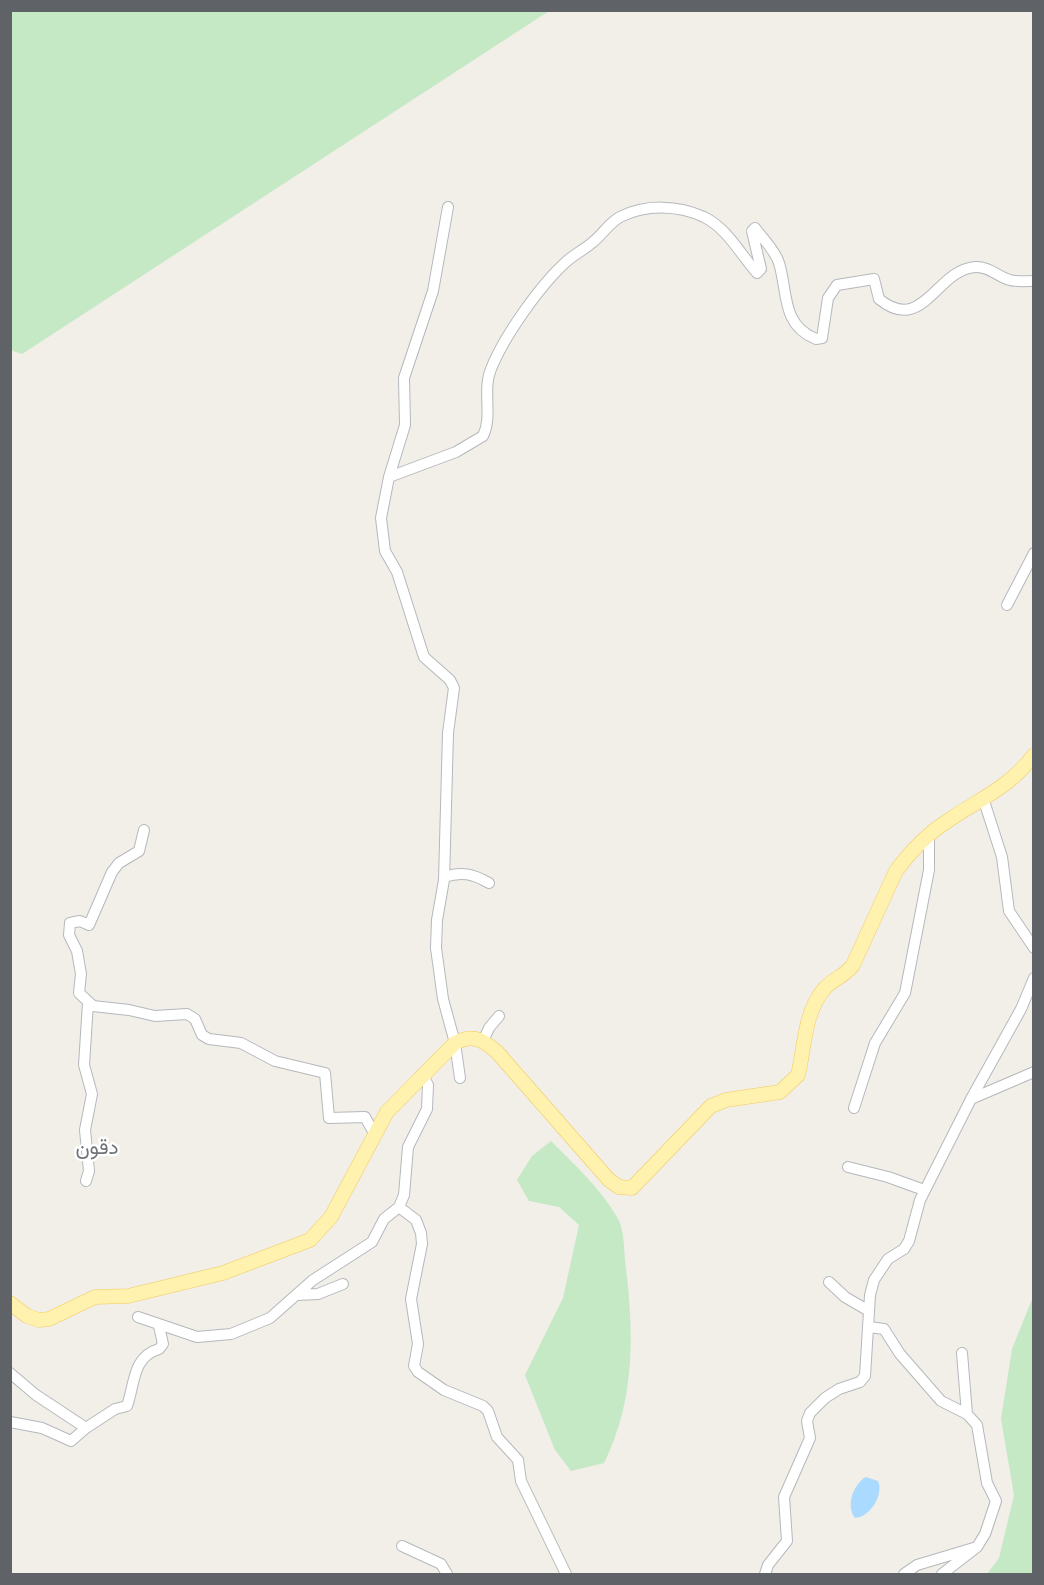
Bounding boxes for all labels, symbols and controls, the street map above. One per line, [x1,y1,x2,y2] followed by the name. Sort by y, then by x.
[75,1136,119,1162] district label: دقون

